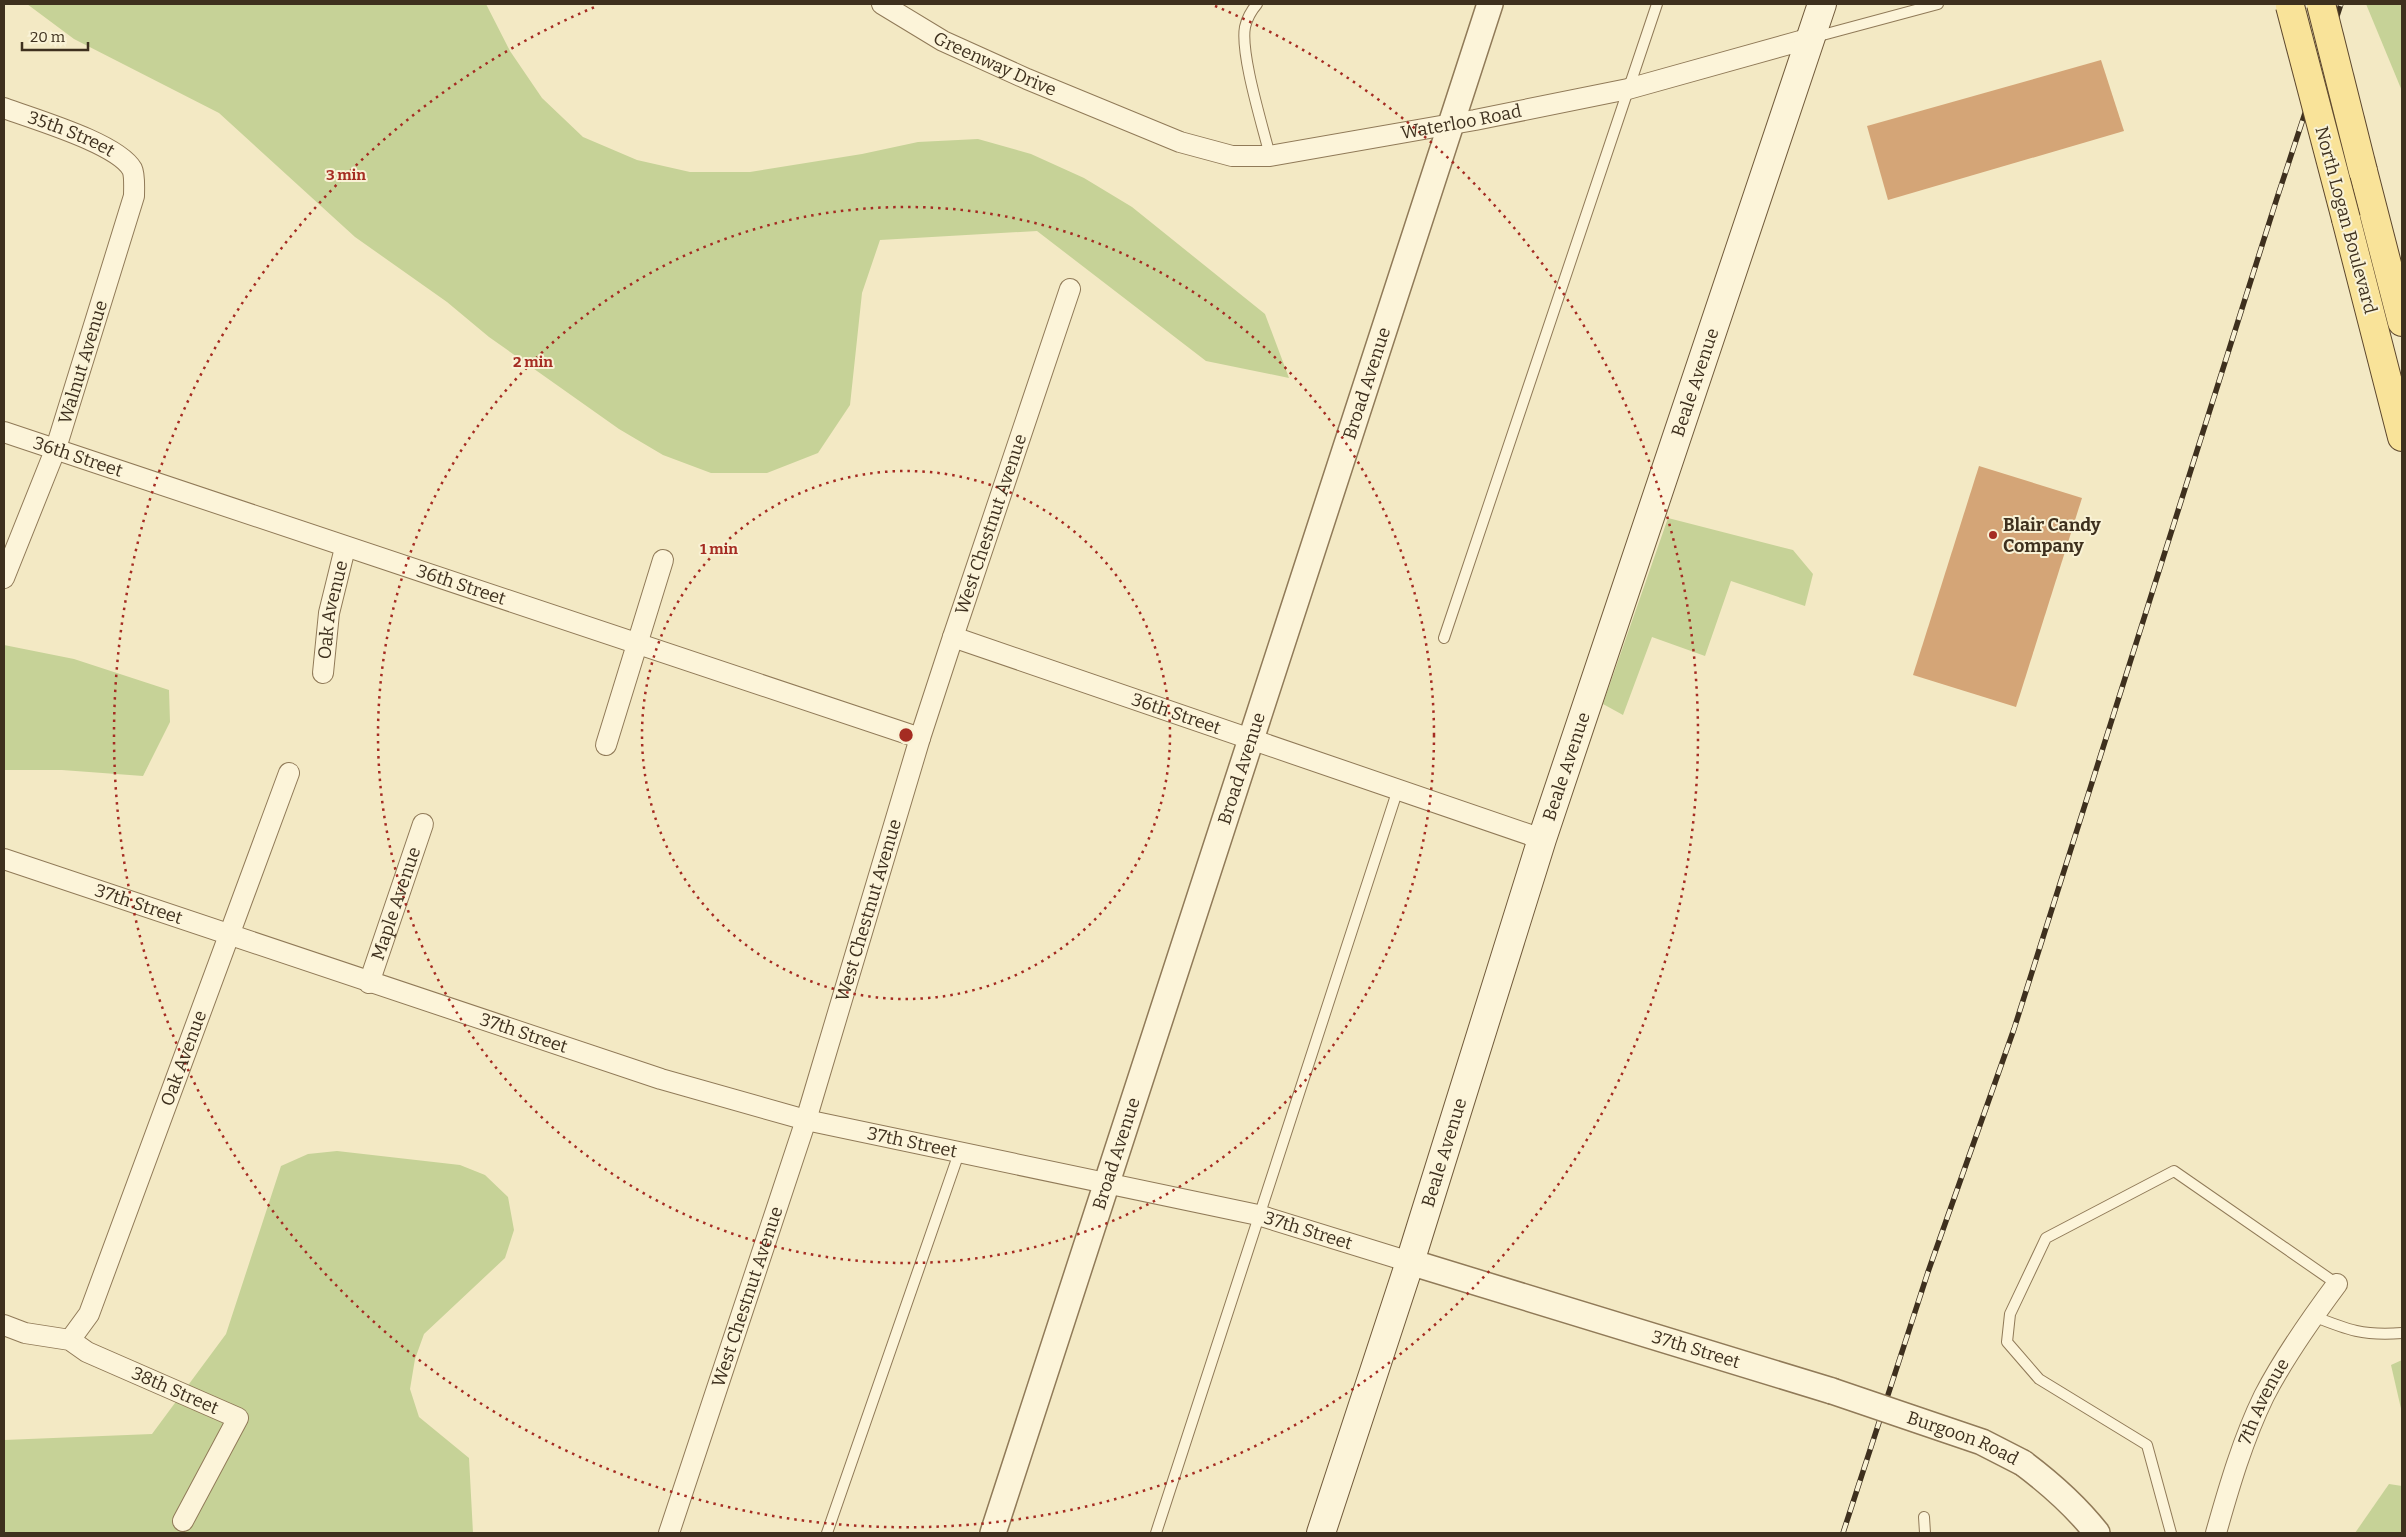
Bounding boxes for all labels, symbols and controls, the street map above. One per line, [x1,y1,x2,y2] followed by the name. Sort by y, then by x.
[22,20,89,52] scale bar
[929,27,1060,101] street label: Greenway Drive
[30,28,66,46] text: 20 m
[1399,100,1524,144] street label: Waterloo Road
[25,106,119,162] street label: 35th Street
[2310,124,2382,316] street label: North Logan Boulevard
[326,166,366,184] text: 3 min
[54,298,112,426] street label: Walnut Avenue
[1338,324,1395,442] street label: Broad Avenue
[1667,325,1724,439] street label: Beale Avenue
[513,353,553,371] text: 2 min
[950,431,1031,617] street label: West Chestnut Avenue
[30,432,126,482] street label: 36th Street
[2003,514,2102,557] place label: Blair Candy Company
[1987,529,1999,541] marker: Blair Candy Company
[700,540,738,558] text: 1 min
[313,558,353,660] street label: Oak Avenue
[414,560,509,610] street label: 36th Street
[1129,688,1224,739] street label: 36th Street
[1538,709,1595,823] street label: Beale Avenue
[1213,710,1270,827] street label: Broad Avenue
[897,726,915,744] centre of rings
[831,817,906,1004] street label: West Chestnut Avenue
[367,844,425,963] street label: Maple Avenue
[92,879,186,929] street label: 37th Street
[156,1007,211,1109] street label: Oak Avenue
[477,1008,571,1058] street label: 37th Street
[1088,1095,1145,1212] street label: Broad Avenue
[1417,1095,1472,1210] street label: Beale Avenue
[865,1122,960,1163] street label: 37th Street
[707,1203,788,1390] street label: West Chestnut Avenue
[1261,1207,1356,1255] street label: 37th Street
[1649,1326,1743,1373] street label: 37th Street
[2233,1354,2294,1448] street label: 7th Avenue
[128,1362,223,1419] street label: 38th Street
[1904,1406,2023,1470] street label: Burgoon Road

